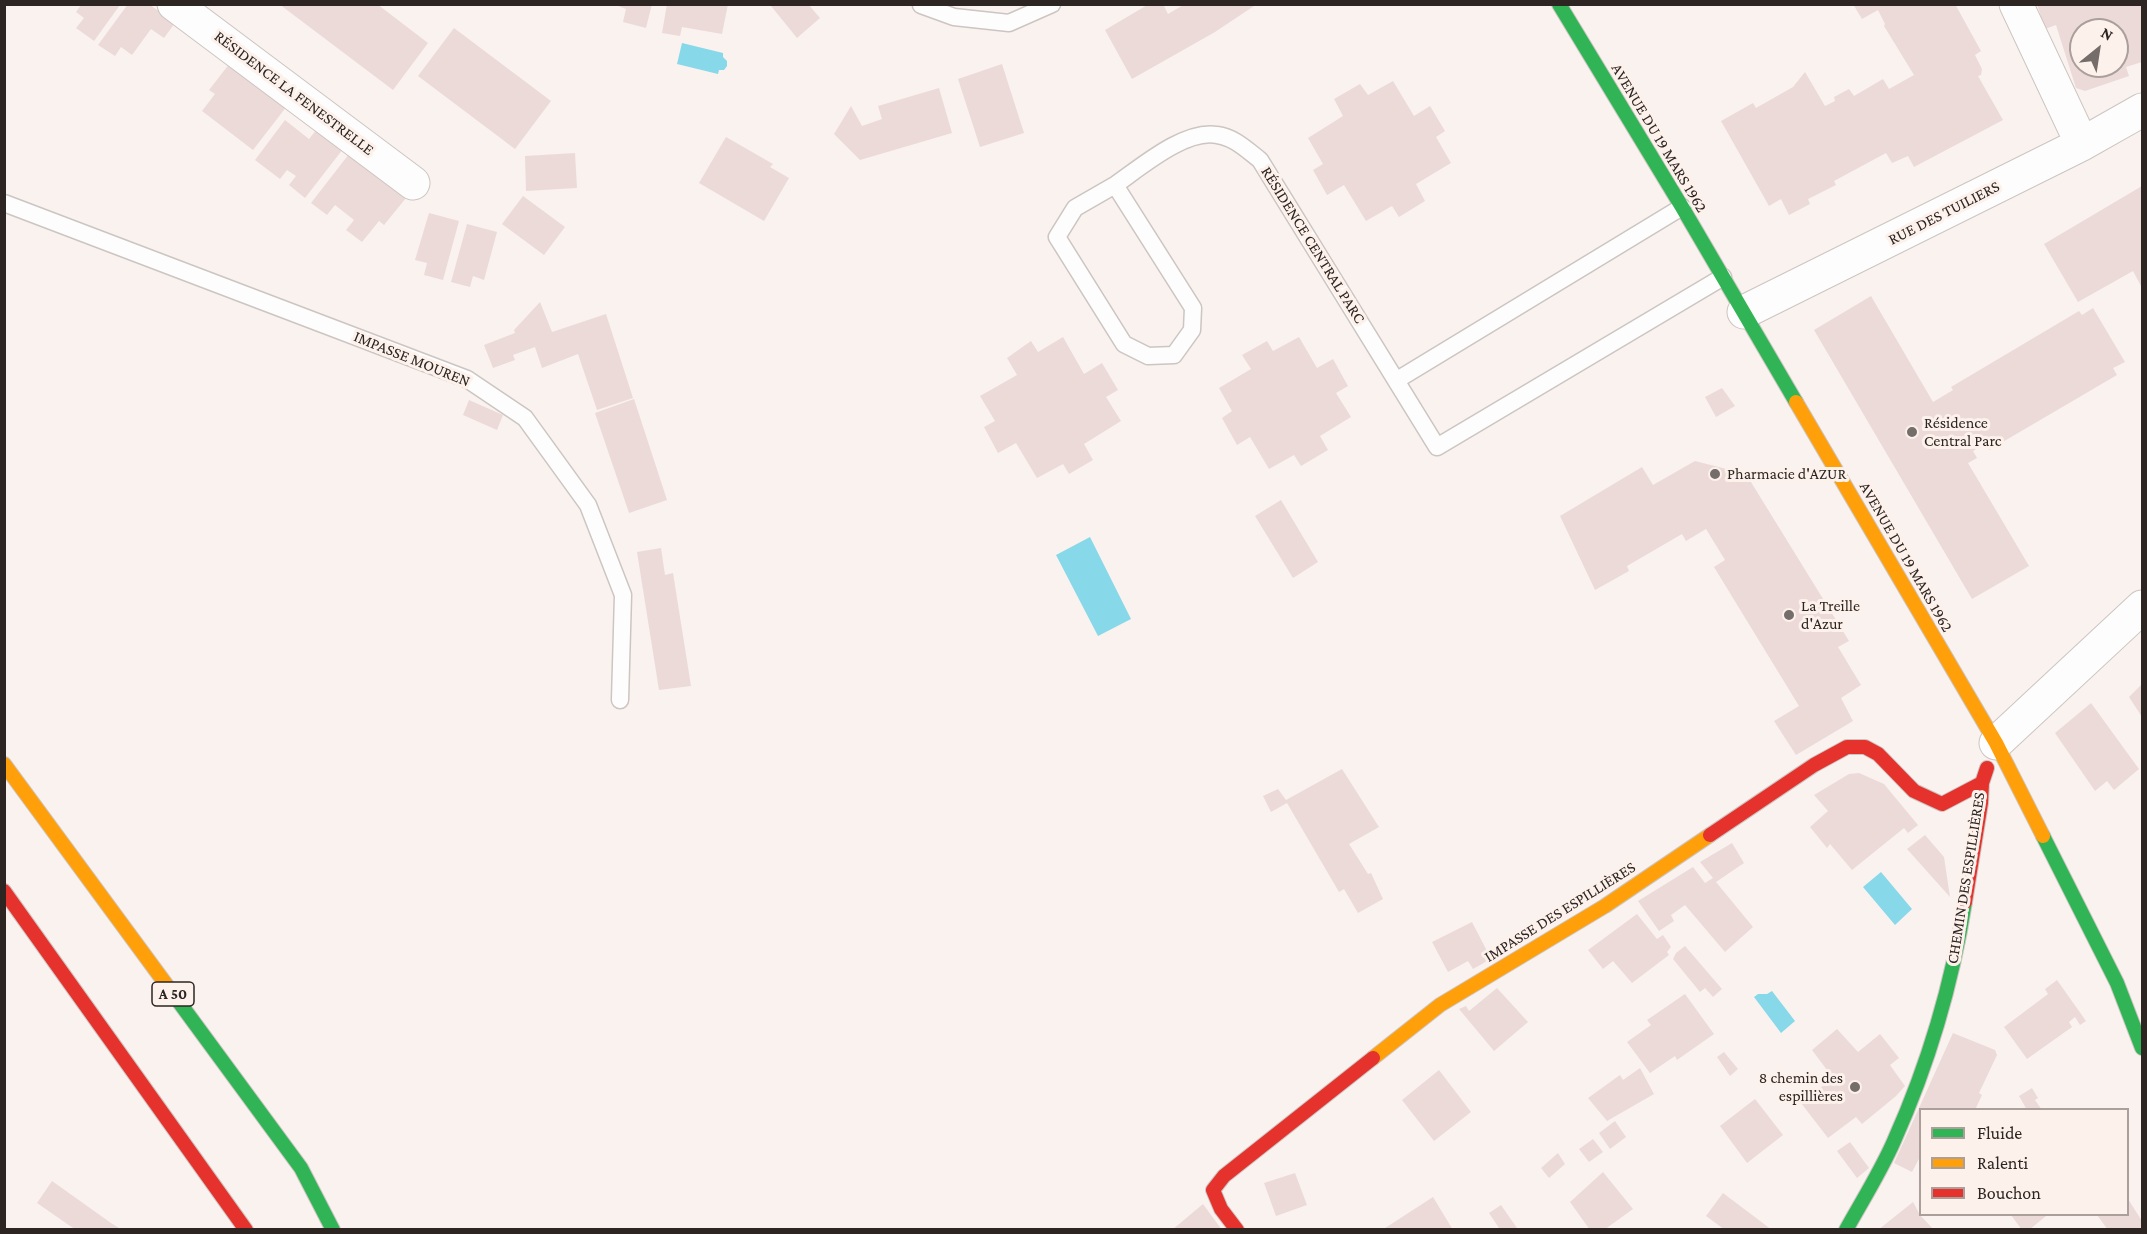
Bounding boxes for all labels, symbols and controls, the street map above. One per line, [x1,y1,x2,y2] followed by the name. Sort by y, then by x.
[2069,18,2129,78] north arrow
[2098,24,2116,44] text: N
[210,27,378,159] street label: RÉSIDENCE LA FENESTRELLE
[1607,60,1711,216] street label: AVENUE DU 19 MARS 1962
[1257,163,1369,327] street label: RÉSIDENCE CENTRAL PARC
[1885,177,2003,249] street label: RUE DES TUILIERS
[351,327,473,391] street label: IMPASSE MOUREN
[1924,413,2001,451] place label: Résidence Central Parc
[1905,425,1919,439] marker: Résidence Central Parc
[1727,464,1846,484] place label: Pharmacie d'AZUR
[1708,467,1722,481] marker: Pharmacie d'AZUR
[1855,479,1957,635] street label: AVENUE DU 19 MARS 1962
[1801,596,1860,634] place label: La Treille d'Azur
[1782,608,1796,622] marker: La Treille d'Azur
[1943,791,1989,965] street label: CHEMIN DES ESPILLIÈRES
[1481,858,1639,966] street label: IMPASSE DES ESPILLIÈRES
[152,982,194,1006] road number: A 50
[1759,1068,1843,1106] place label: 8 chemin des espillières
[1848,1080,1862,1094] marker: 8 chemin des espillières
[1919,1108,2129,1216] legend
[1977,1123,2022,1143] text: Fluide
[1977,1153,2028,1173] text: Ralenti
[1977,1183,2041,1203] text: Bouchon

